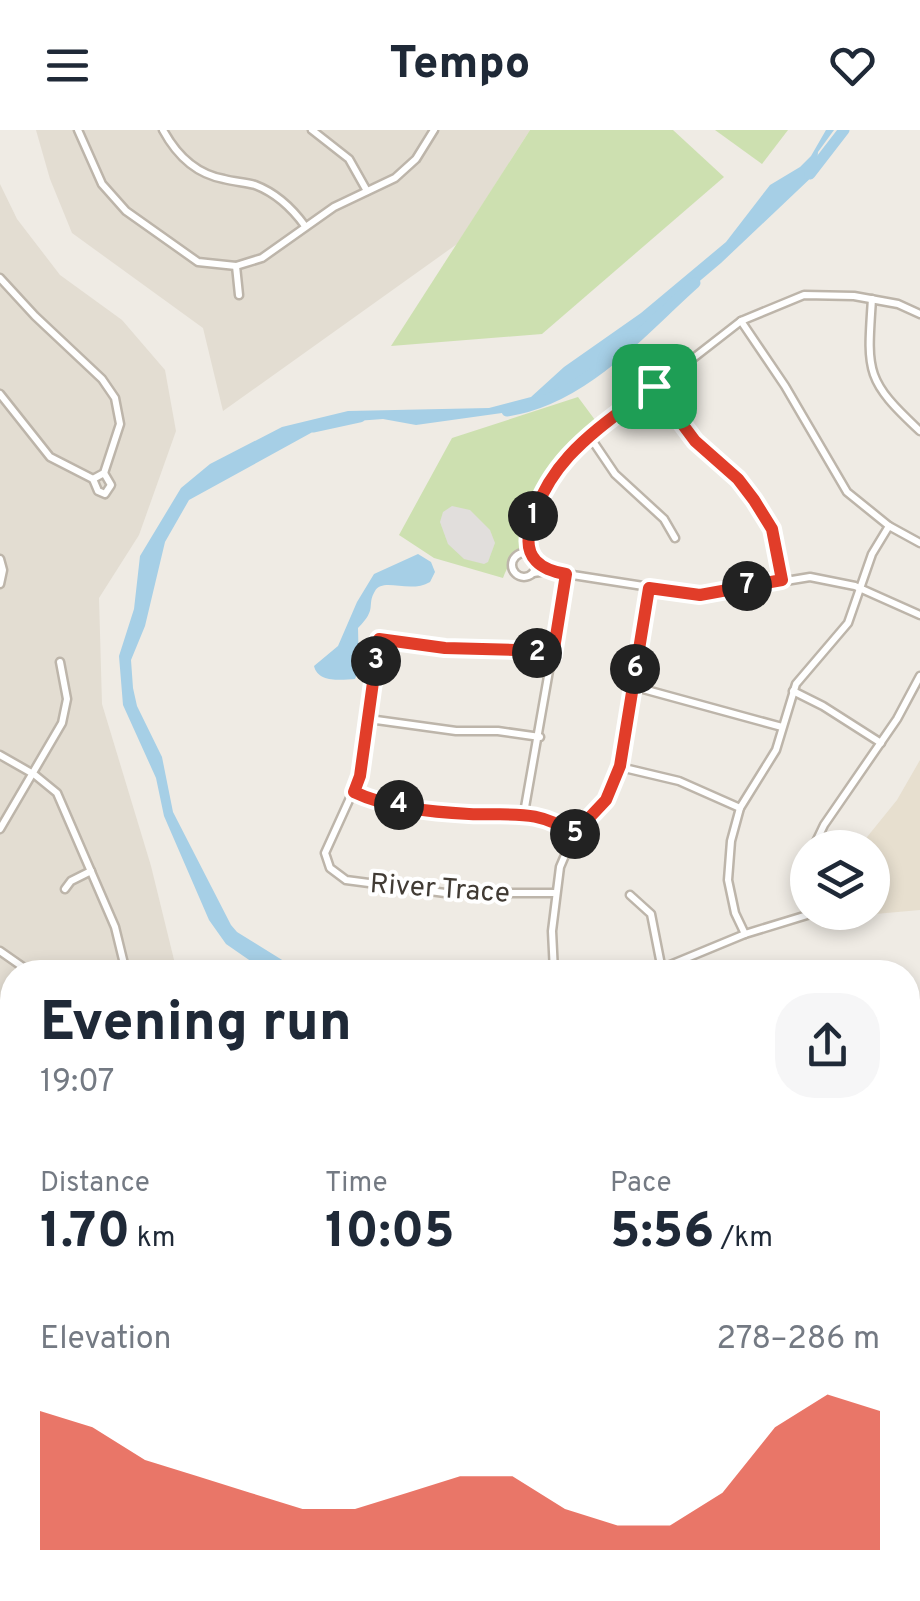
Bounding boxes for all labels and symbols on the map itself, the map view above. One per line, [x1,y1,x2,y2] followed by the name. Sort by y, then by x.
[612,344,697,429] pin
[508,491,558,541] pin: 1
[722,561,772,611] pin: 7
[512,628,562,678] pin: 2
[351,636,401,686] pin: 3
[610,644,660,694] pin: 6
[374,780,424,830] pin: 4
[550,809,600,859] pin: 5
[369,867,511,913] street label: River Trace

